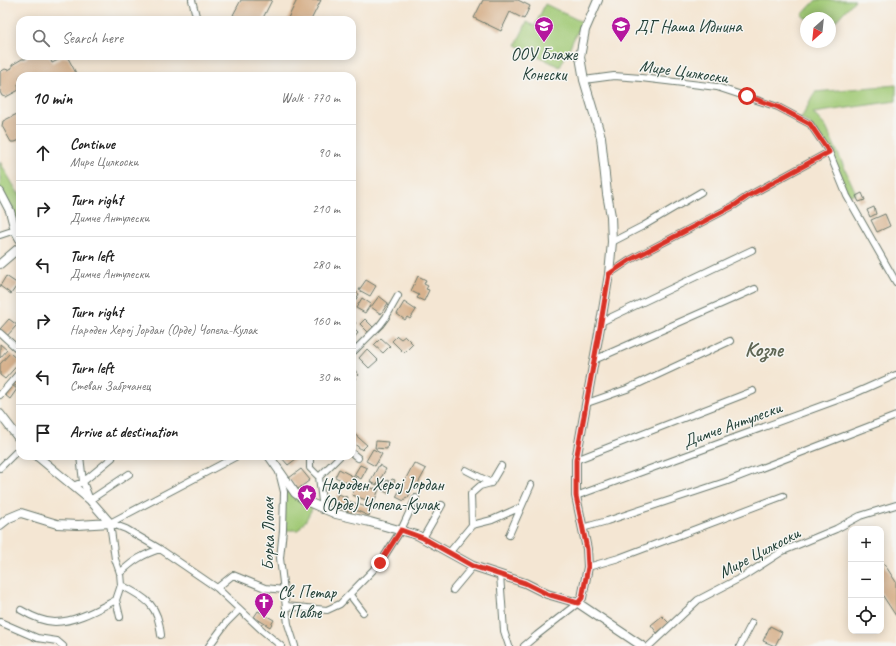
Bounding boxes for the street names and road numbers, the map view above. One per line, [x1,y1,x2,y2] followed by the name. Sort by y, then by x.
[638,55,731,88] street label: Мире Цилкоски
[680,396,786,452] street label: Димче Антулески
[258,495,279,570] street label: Борка Лопач
[715,522,805,583] street label: Мире Цилкоски

